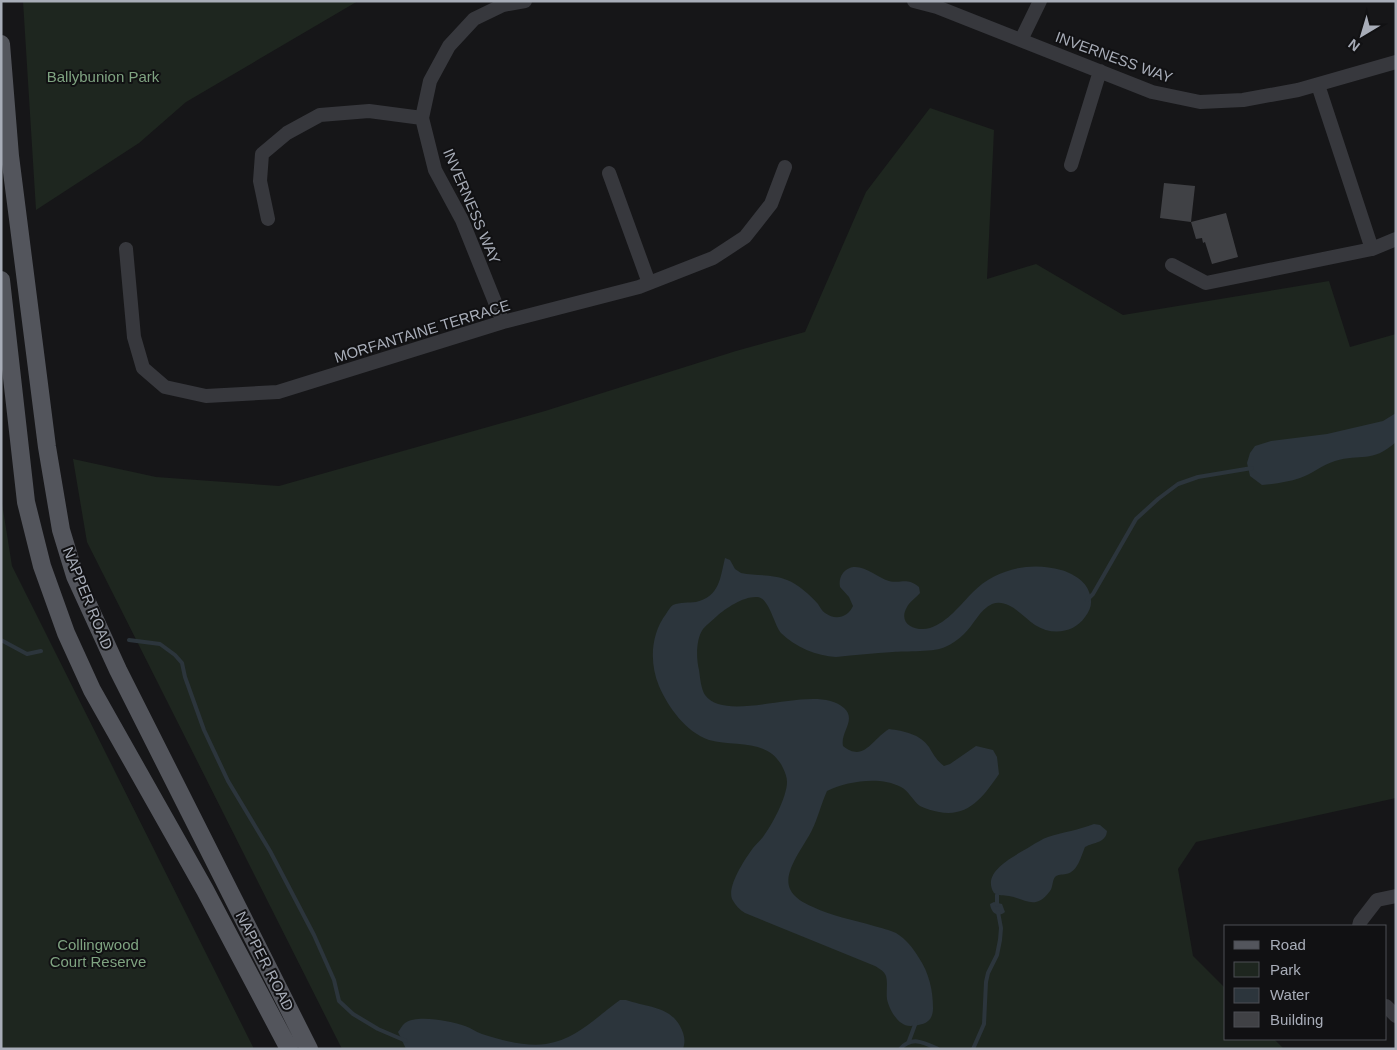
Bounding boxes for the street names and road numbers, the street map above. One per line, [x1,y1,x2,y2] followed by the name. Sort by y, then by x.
[1053,28,1175,86] street label: INVERNESS WAY
[440,146,504,266] street label: INVERNESS WAY
[332,296,512,366] street label: MORFANTAINE TERRACE
[60,544,116,652] street label: NAPPER ROAD
[233,908,297,1014] street label: NAPPER ROAD

